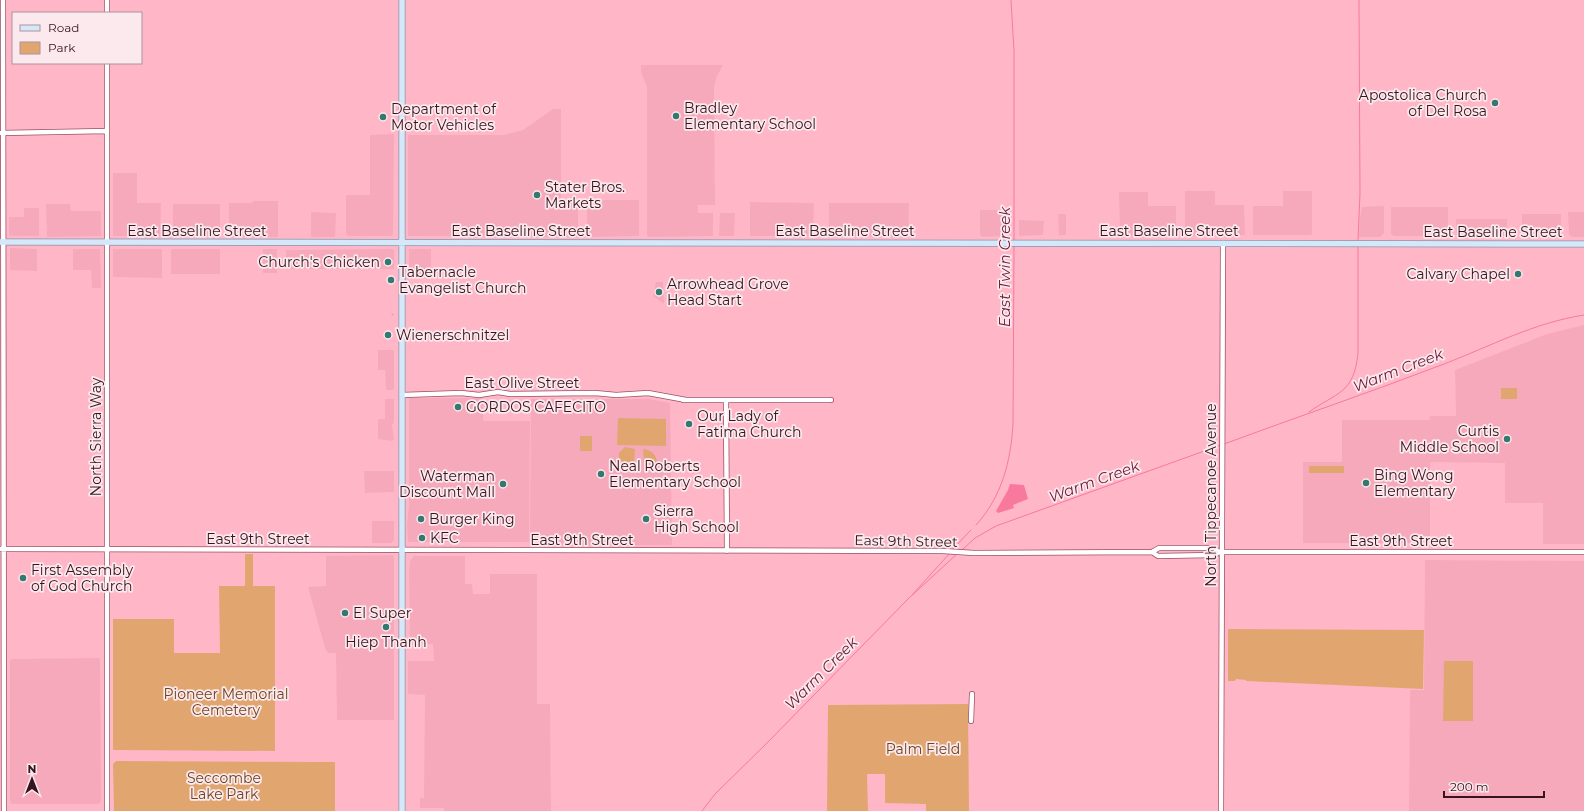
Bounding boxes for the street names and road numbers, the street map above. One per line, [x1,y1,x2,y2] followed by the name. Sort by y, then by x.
[127,222,267,240] street label: East Baseline Street
[451,222,591,240] street label: East Baseline Street
[775,222,915,240] street label: East Baseline Street
[1099,222,1239,240] street label: East Baseline Street
[1423,223,1563,241] street label: East Baseline Street
[465,374,580,392] street label: East Olive Street
[87,377,105,496] street label: North Sierra Way
[1202,403,1220,587] street label: North Tippecanoe Avenue
[206,530,310,548] street label: East 9th Street
[530,531,634,549] street label: East 9th Street
[854,531,958,551] street label: East 9th Street
[1349,532,1453,550] street label: East 9th Street

